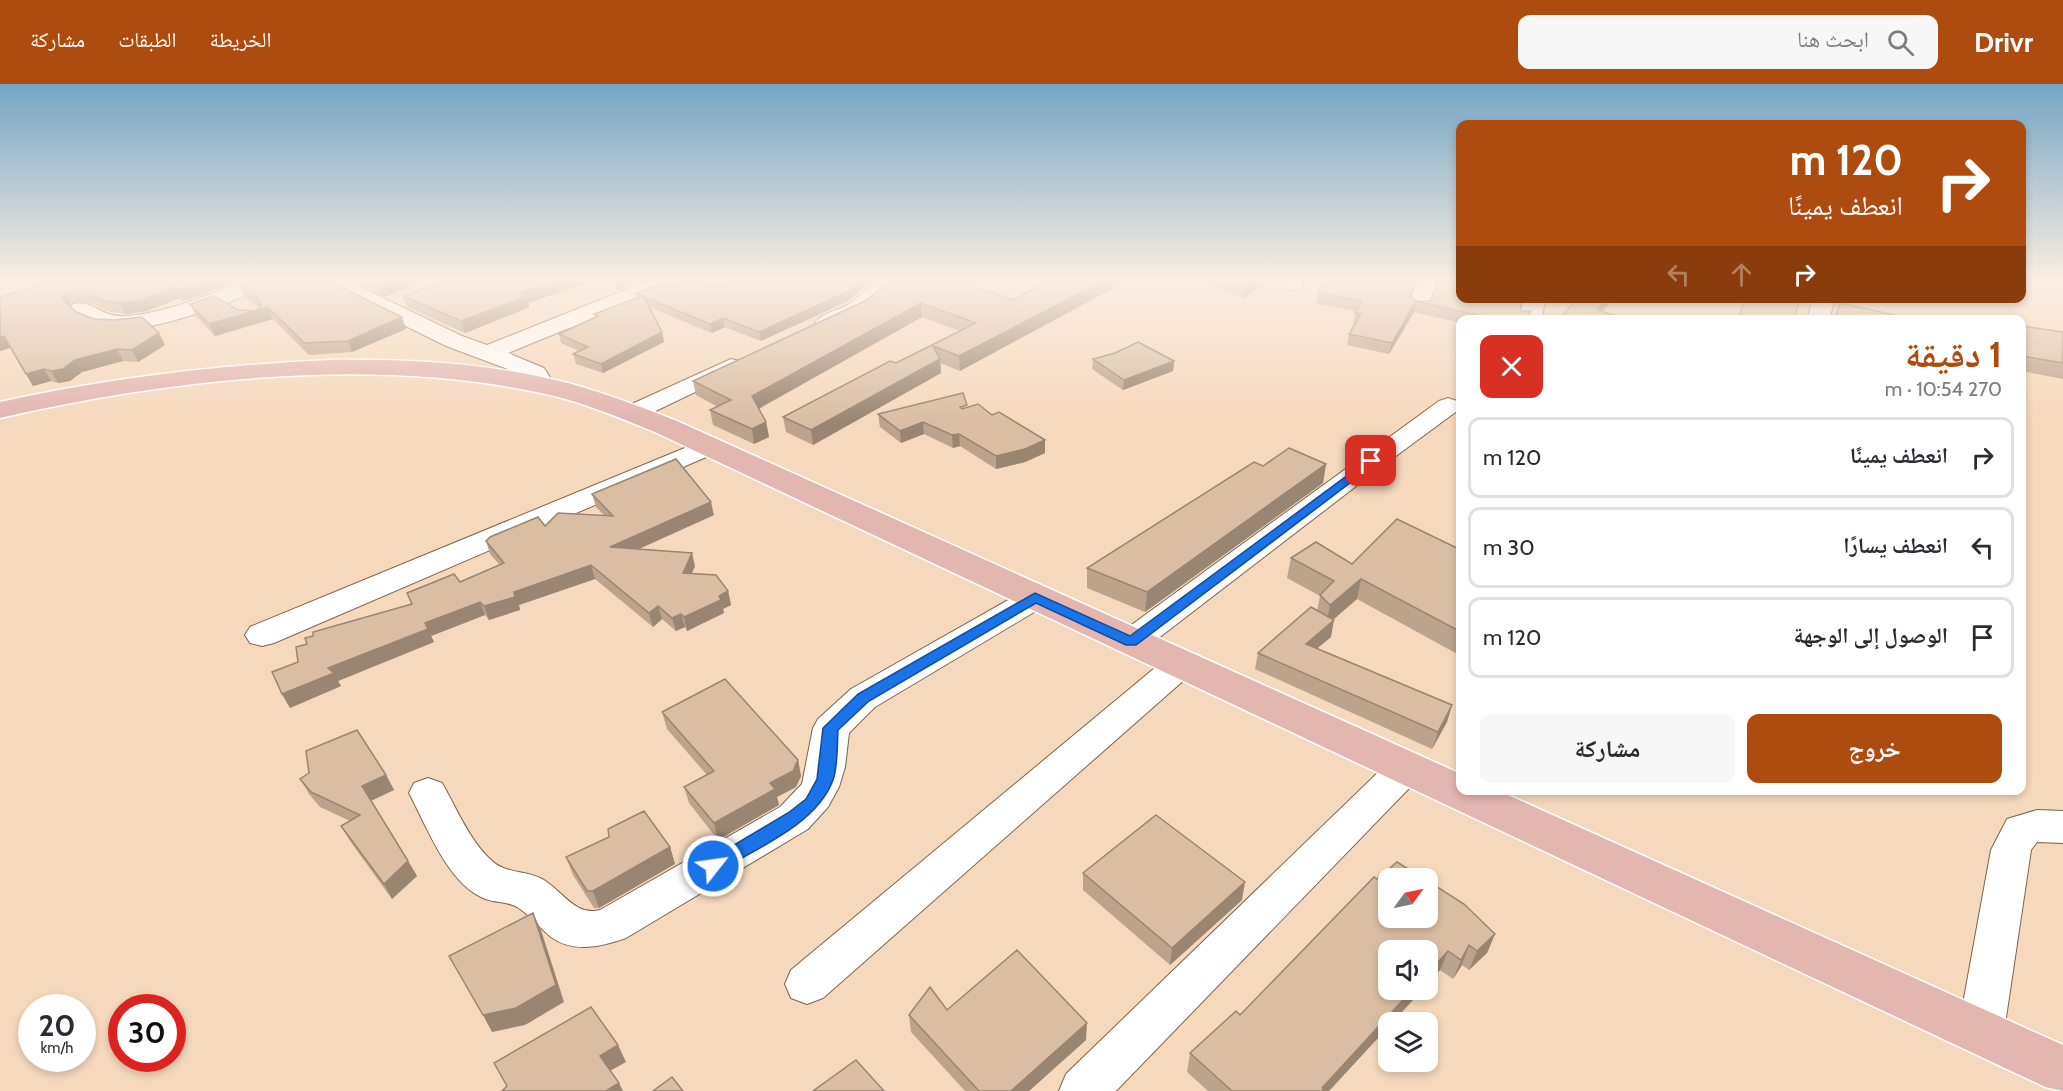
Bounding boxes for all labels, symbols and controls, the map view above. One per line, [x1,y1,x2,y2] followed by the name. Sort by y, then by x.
[1518,15,1938,69] search box
[1974,25,2033,59] text: Drivr
[1797,26,1869,53] text: ابحث هنا
[1884,26,1917,59] icon: search
[30,27,85,52] text: مشاركة
[118,27,177,52] text: الطبقات
[210,27,271,52] text: الخريطة
[1790,134,1903,186] text: 120 m
[1924,144,2002,222] icon: right
[1788,189,1903,222] text: انعطف يمينًا
[1662,258,1695,291] icon: left
[1725,258,1758,291] icon: ahead
[1788,258,1821,291] icon: right
[1905,332,2002,376] text: 1 دقيقة
[1480,335,1543,398] button: close
[1885,377,2002,401] text: 270 m · 10:54
[1345,435,1396,486] pin
[1966,441,1999,474] icon: right
[1850,442,1948,469] text: انعطف يمينًا
[1354,444,1387,477] icon: arrive
[1483,444,1541,471] text: 120 m
[1966,531,1999,564] icon: left
[1843,532,1948,559] text: انعطف يسارًا
[1483,534,1535,561] text: 30 m
[1966,621,1999,654] icon: arrive
[1793,622,1948,649] text: الوصول إلى الوجهة
[1483,624,1541,651] text: 120 m
[1480,714,1735,783] button: مشاركة
[1747,714,2002,783] button: خروج
[681,834,745,898] position arrow
[1378,868,1438,928] north arrow
[1378,868,1438,1072] map controls
[1378,940,1438,1000] button: sound
[108,994,186,1072] speed limit sign: 30
[38,1007,76,1044] text: 20
[1378,1012,1438,1072] button: layers
[41,1039,73,1057] text: km/h

